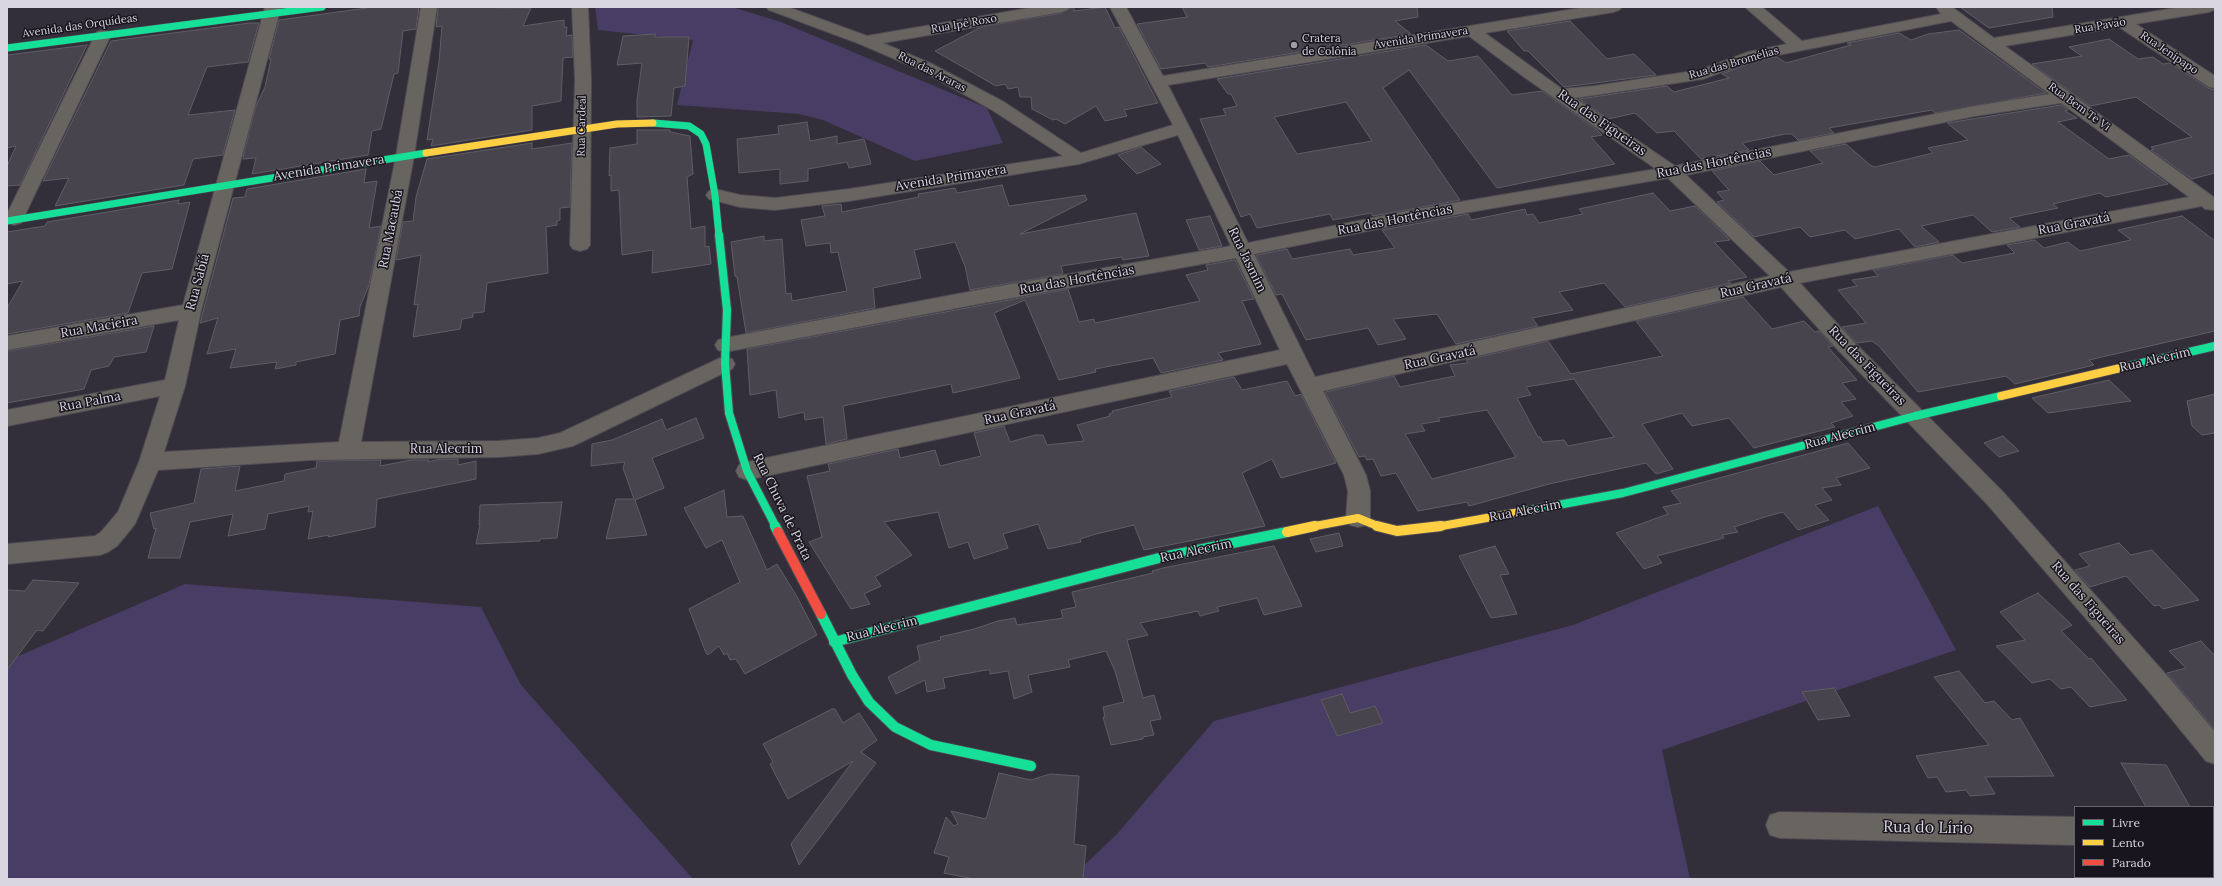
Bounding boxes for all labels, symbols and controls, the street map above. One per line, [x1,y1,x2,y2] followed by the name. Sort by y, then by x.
[22,11,138,41] street label: Avenida das Orquídeas
[930,12,998,36] street label: Rua Ipê Roxo
[2073,15,2127,37] street label: Rua Pavão
[1373,24,1469,52] street label: Avenida Primavera
[2138,29,2200,77] street label: Rua Jenipapo
[1302,32,1356,58] place label: Cratera de Colônia
[1289,40,1299,50] marker: Cratera de Colônia
[1688,44,1780,82] street label: Rua das Bromélias
[896,49,968,95] street label: Rua das Araras
[2046,80,2112,134] street label: Rua Bem Te Vi
[1555,87,1649,159] street label: Rua das Figueiras
[575,95,589,157] street label: Rua Cardeal
[1655,144,1773,182] street label: Rua das Hortências
[272,152,386,184] street label: Avenida Primavera
[894,162,1008,194] street label: Avenida Primavera
[376,188,406,270] street label: Rua Macaubá
[1336,201,1454,239] street label: Rua das Hortências
[2037,209,2111,239] street label: Rua Gravatá
[1225,225,1269,295] street label: Rua Jasmim
[183,252,213,312] street label: Rua Sabiá
[1018,262,1136,298] street label: Rua das Hortências
[1719,270,1793,302] street label: Rua Gravatá
[59,313,139,341] street label: Rua Macieira
[1825,323,1909,409] street label: Rua das Figueiras
[1403,343,1477,373] street label: Rua Gravatá
[2118,344,2192,376] street label: Rua Alecrim
[58,388,122,416] street label: Rua Palma
[983,398,1057,428] street label: Rua Gravatá
[1803,419,1877,453] street label: Rua Alecrim
[410,441,482,457] street label: Rua Alecrim
[749,451,815,563] street label: Rua Chuva de Prata
[1488,496,1562,526] street label: Rua Alecrim
[1159,536,1233,566] street label: Rua Alecrim
[2048,558,2128,648] street label: Rua das Figueiras
[845,613,919,645] street label: Rua Alecrim
[2074,806,2214,878] legend
[2112,815,2140,830] text: Livre
[1883,818,1973,838] street label: Rua do Lírio
[2112,835,2144,850] text: Lento
[2112,855,2151,870] text: Parado

